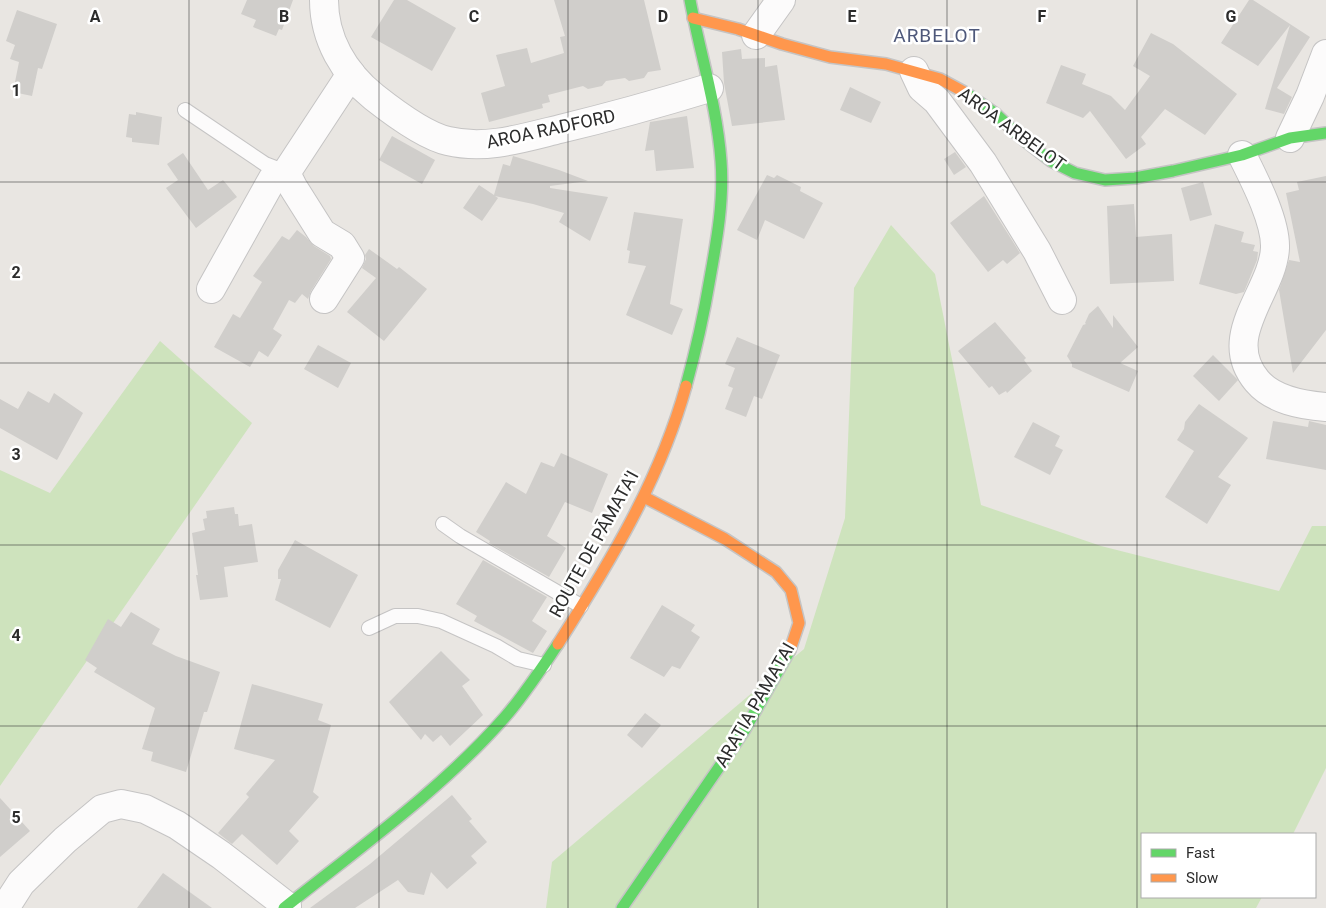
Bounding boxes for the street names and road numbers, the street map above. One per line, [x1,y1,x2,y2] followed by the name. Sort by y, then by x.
[955,83,1070,175] street label: AROA ARBELOT
[485,105,617,152] street label: AROA RADFORD
[545,467,643,621] street label: ROUTE DE PĀMATA'I
[710,639,799,771] street label: ARATIA PAMATAI

